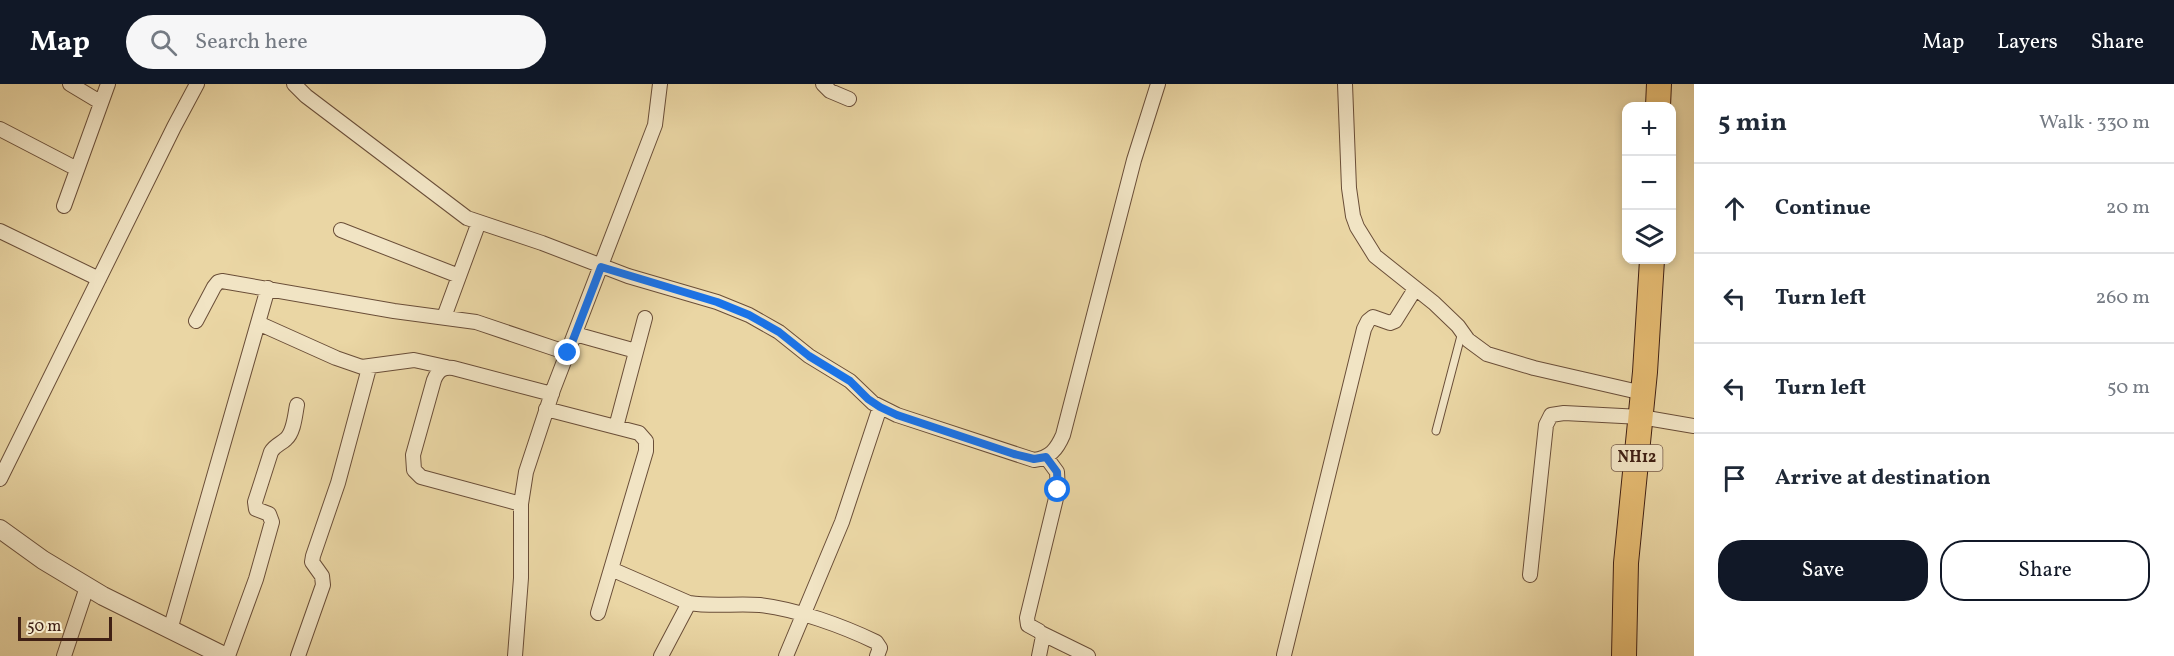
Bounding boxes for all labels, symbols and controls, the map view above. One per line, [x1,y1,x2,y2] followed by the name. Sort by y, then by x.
[126,15,546,69] search box
[30,23,90,62] text: Map
[147,26,180,59] icon: search
[195,27,308,58] text: Search here
[1922,28,1964,57] text: Map
[1997,28,2058,57] text: Layers
[2091,28,2144,57] text: Share
[1622,102,1676,264] map controls
[1622,102,1676,156] button: +
[1718,105,1787,141] text: 5 min
[2039,109,2150,137] text: Walk · 330 m
[1622,156,1676,210] button: −
[1718,192,1751,225] icon: ahead
[1775,193,1871,224] text: Continue
[2106,194,2150,222] text: 20 m
[1622,210,1676,264] button: layers
[1718,282,1751,315] icon: left
[1775,283,1866,314] text: Turn left
[2095,284,2150,312] text: 260 m
[554,339,580,365] route end
[1718,372,1751,405] icon: left
[1775,373,1866,404] text: Turn left
[2107,374,2150,402] text: 50 m
[1612,445,1662,471] road number: NH12
[1718,462,1751,495] icon: arrive
[1775,463,1991,494] text: Arrive at destination
[1044,476,1070,502] route start
[1718,540,1928,601] button: Save
[1940,540,2150,601] button: Share
[18,614,112,642] scale bar
[27,616,61,638] text: 50 m

